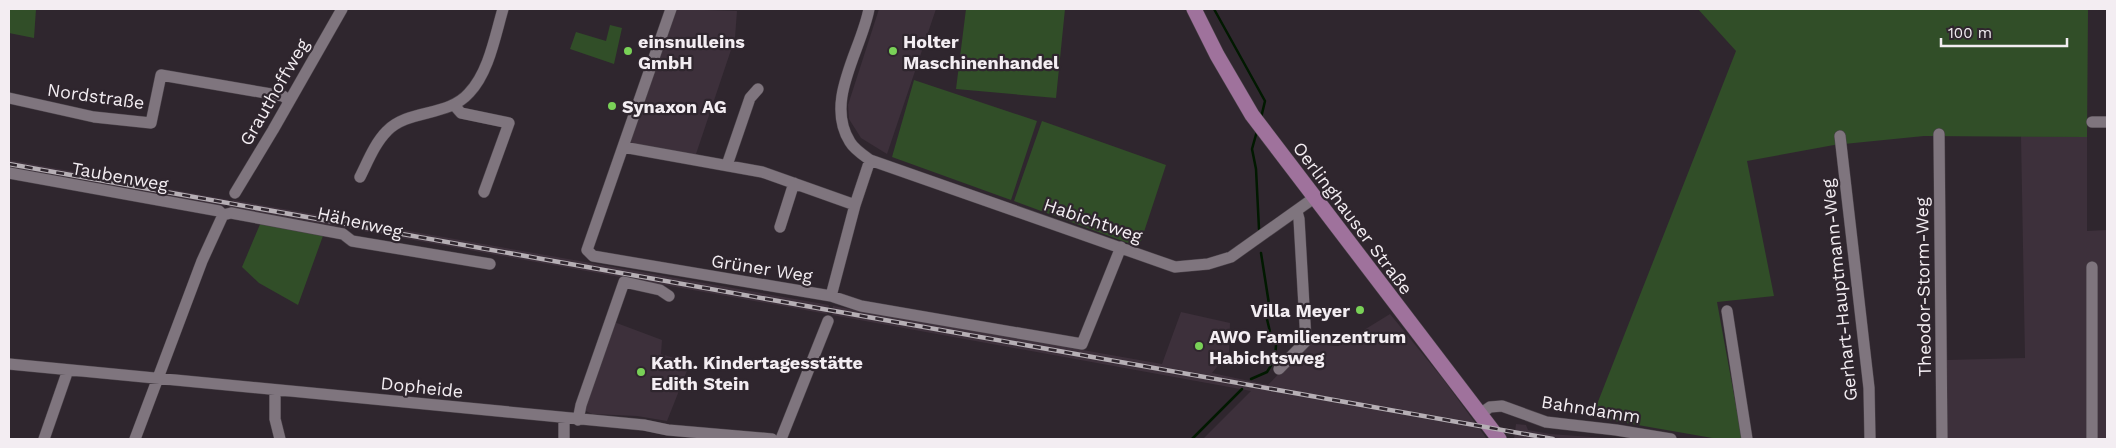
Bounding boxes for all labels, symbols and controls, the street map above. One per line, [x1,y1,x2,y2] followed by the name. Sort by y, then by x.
[1941,15,2067,47] scale bar
[1948,24,1992,42] text: 100 m
[638,31,745,73] place label: einsnulleins GmbH
[903,31,1059,73] place label: Holter Maschinenhandel
[235,35,313,149] street label: Grauthoffweg
[622,45,634,57] marker: einsnulleins GmbH
[887,45,899,57] marker: Holter Maschinenhandel
[46,79,146,113] street label: Nordstraße
[622,96,727,117] place label: Synaxon AG
[606,100,618,112] marker: Synaxon AG
[1289,138,1417,298] street label: Oerlinghauser Straße
[70,157,170,195] street label: Taubenweg
[1817,177,1861,402] street label: Gerhart-Hauptmann-Weg
[1041,193,1145,247] street label: Habichtweg
[1911,197,1935,377] street label: Theodor-Storm-Weg
[315,202,405,242] street label: Häherweg
[710,250,815,286] street label: Grüner Weg
[1251,300,1350,321] place label: Villa Meyer
[1354,304,1366,316] marker: Villa Meyer
[1209,326,1406,368] place label: AWO Familienzentrum Habichtsweg
[1193,340,1205,352] marker: AWO Familienzentrum Habichtsweg
[651,352,863,394] place label: Kath. Kindertagesstätte Edith Stein
[635,366,647,378] marker: Kath. Kindertagesstätte Edith Stein
[380,372,464,402] street label: Dopheide
[1540,391,1642,427] street label: Bahndamm

